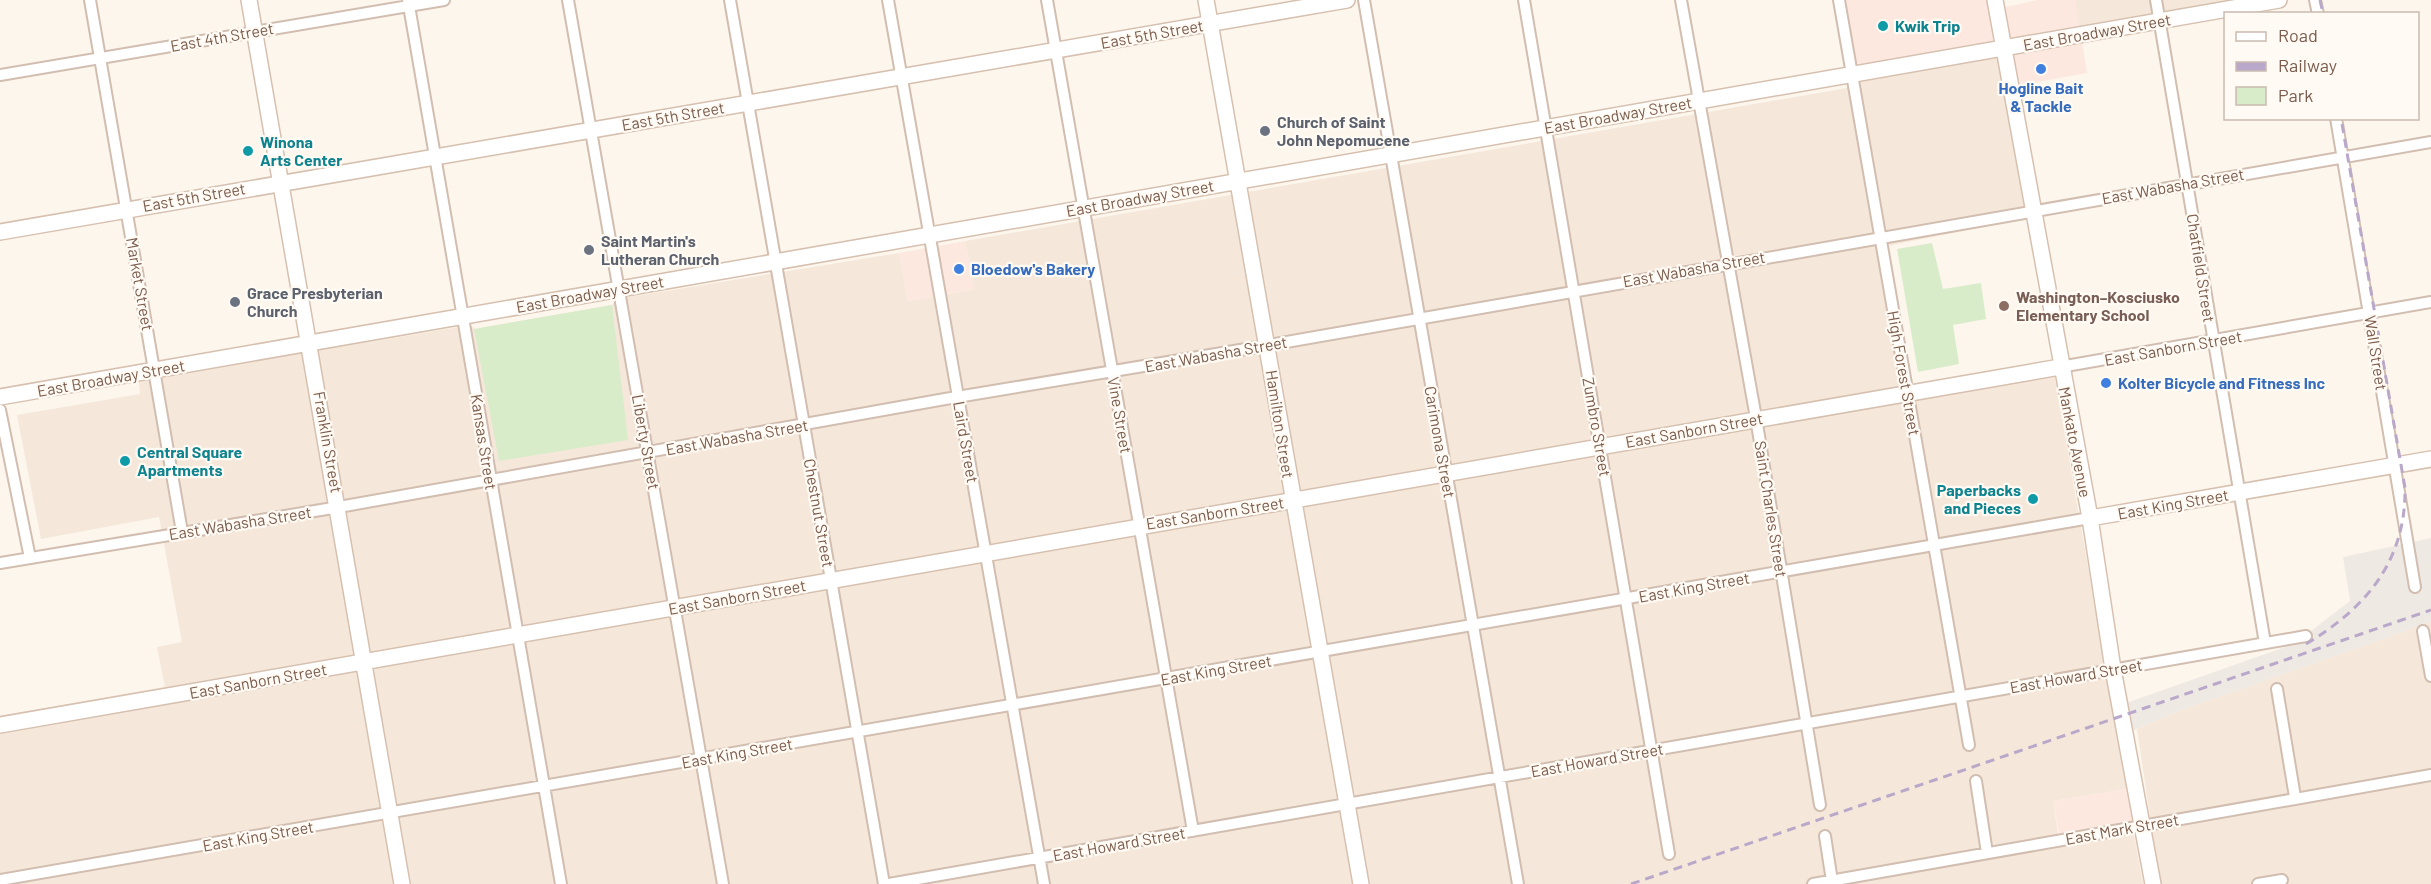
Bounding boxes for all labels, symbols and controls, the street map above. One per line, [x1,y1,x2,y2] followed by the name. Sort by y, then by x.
[2022,9,2172,54] street label: East Broadway Street
[2224,12,2419,120] legend
[1099,15,1205,52] street label: East 5th Street
[1895,16,1960,35] place label: Kwik Trip
[169,18,275,55] street label: East 4th Street
[1876,19,1890,33] marker: Kwik Trip
[2278,24,2318,46] text: Road
[2278,54,2337,76] text: Railway
[2034,62,2048,76] marker: Hogline Bait & Tackle
[1999,78,2083,115] place label: Hogline Bait & Tackle
[2278,84,2313,106] text: Park
[1543,92,1693,137] street label: East Broadway Street
[620,97,726,134] street label: East 5th Street
[1277,112,1410,149] place label: Church of Saint John Nepomucene
[1258,124,1272,138] marker: Church of Saint John Nepomucene
[260,132,342,169] place label: Winona Arts Center
[241,144,255,158] marker: Winona Arts Center
[2100,164,2246,207] street label: East Wabasha Street
[1065,175,1215,220] street label: East Broadway Street
[141,178,247,215] street label: East 5th Street
[2184,212,2219,324] street label: Chatfield Street
[601,231,719,268] place label: Saint Martin's Lutheran Church
[123,236,158,332] street label: Market Street
[582,243,596,257] marker: Saint Martin's Lutheran Church
[1621,247,1767,290] street label: East Wabasha Street
[971,259,1095,278] place label: Bloedow's Bakery
[952,262,966,276] marker: Bloedow's Bakery
[515,271,665,316] street label: East Broadway Street
[247,283,383,320] place label: Grace Presbyterian Church
[2016,287,2180,324] place label: Washington–Kosciusko Elementary School
[228,295,242,309] marker: Grace Presbyterian Church
[1997,299,2011,313] marker: Washington–Kosciusko Elementary School
[1884,309,1925,437] street label: High Forest Street
[2361,314,2392,392] street label: Wall Street
[2103,326,2243,369] street label: East Sanborn Street
[1143,332,1289,375] street label: East Wabasha Street
[36,355,186,400] street label: East Broadway Street
[1263,368,1298,479] street label: Hamilton Street
[2118,373,2326,392] place label: Kolter Bicycle and Fitness Inc
[1104,375,1137,455] street label: Vine Street
[1579,376,1616,478] street label: Zumbro Street
[2099,376,2113,390] marker: Kolter Bicycle and Fitness Inc
[1421,385,1460,499] street label: Carimona Street
[2055,385,2096,499] street label: Mankato Avenue
[310,390,347,494] street label: Franklin Street
[468,393,501,491] street label: Kansas Street
[629,393,664,491] street label: Liberty Street
[950,400,983,484] street label: Laird Street
[1624,408,1764,451] street label: East Sanborn Street
[664,415,810,458] street label: East Wabasha Street
[1751,439,1792,579] street label: Saint Charles Street
[137,442,243,479] place label: Central Square Apartments
[118,454,132,468] marker: Central Square Apartments
[801,457,838,569] street label: Chestnut Street
[1937,480,2021,517] place label: Paperbacks and Pieces
[2116,484,2230,523] street label: East King Street
[1145,492,1285,533] street label: East Sanborn Street
[2026,492,2040,506] marker: Paperbacks and Pieces
[167,502,313,543] street label: East Wabasha Street
[1637,567,1751,606] street label: East King Street
[667,575,807,618] street label: East Sanborn Street
[1159,650,1273,689] street label: East King Street
[2008,654,2144,697] street label: East Howard Street
[188,659,328,702] street label: East Sanborn Street
[680,733,794,772] street label: East King Street
[1529,738,1665,781] street label: East Howard Street
[2064,809,2180,848] street label: East Mark Street
[201,816,315,855] street label: East King Street
[1051,822,1187,865] street label: East Howard Street

